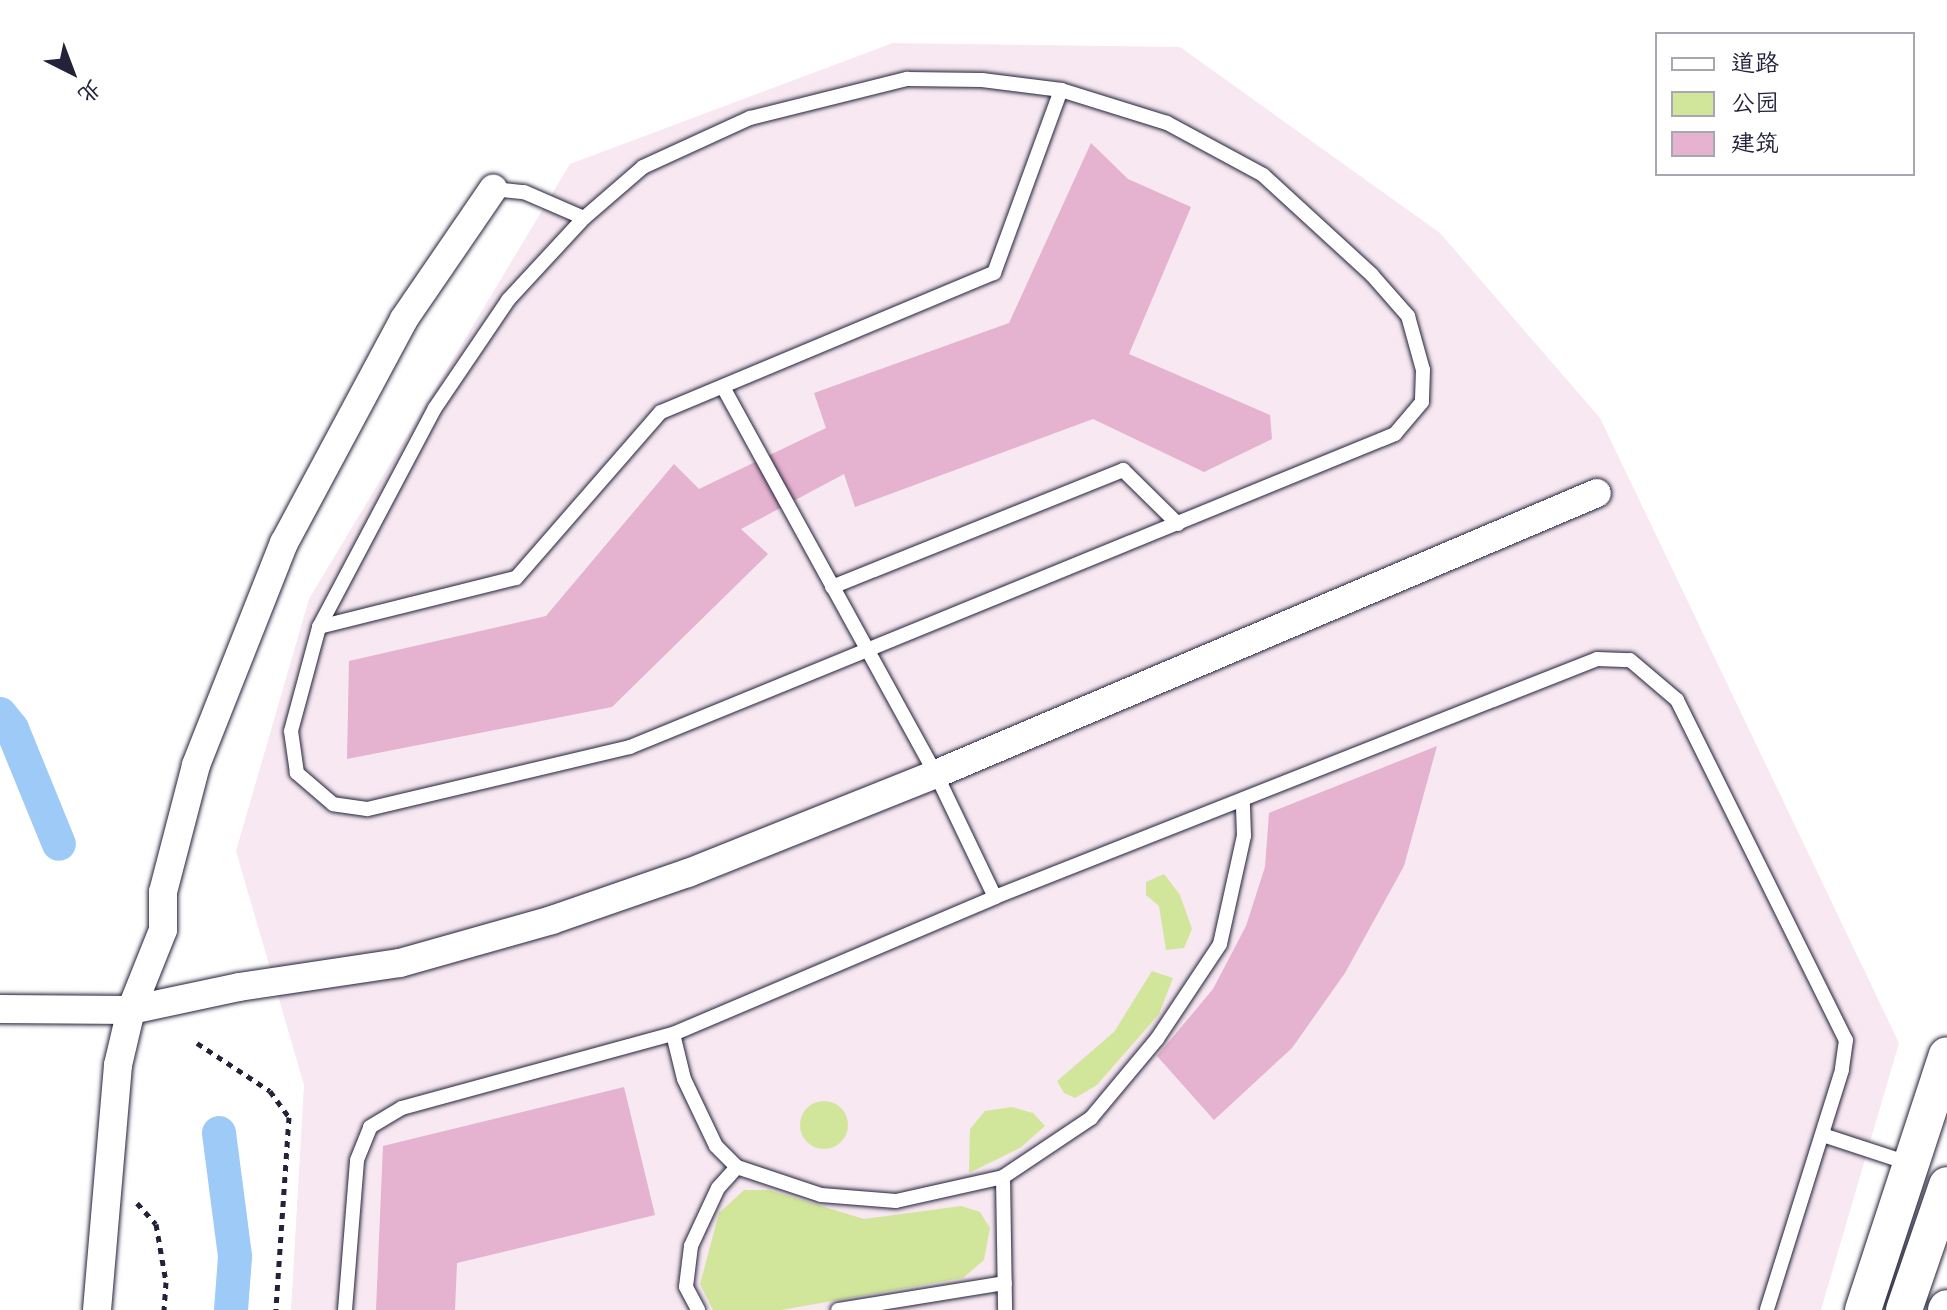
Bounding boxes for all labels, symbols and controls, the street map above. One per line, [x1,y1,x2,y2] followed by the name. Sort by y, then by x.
[32,32,112,112] north arrow
[1655,32,1915,176] legend
[1731,48,1779,83] text: 道路
[69,71,107,109] text: 北
[1731,88,1779,123] text: 公园
[1731,128,1779,163] text: 建筑

